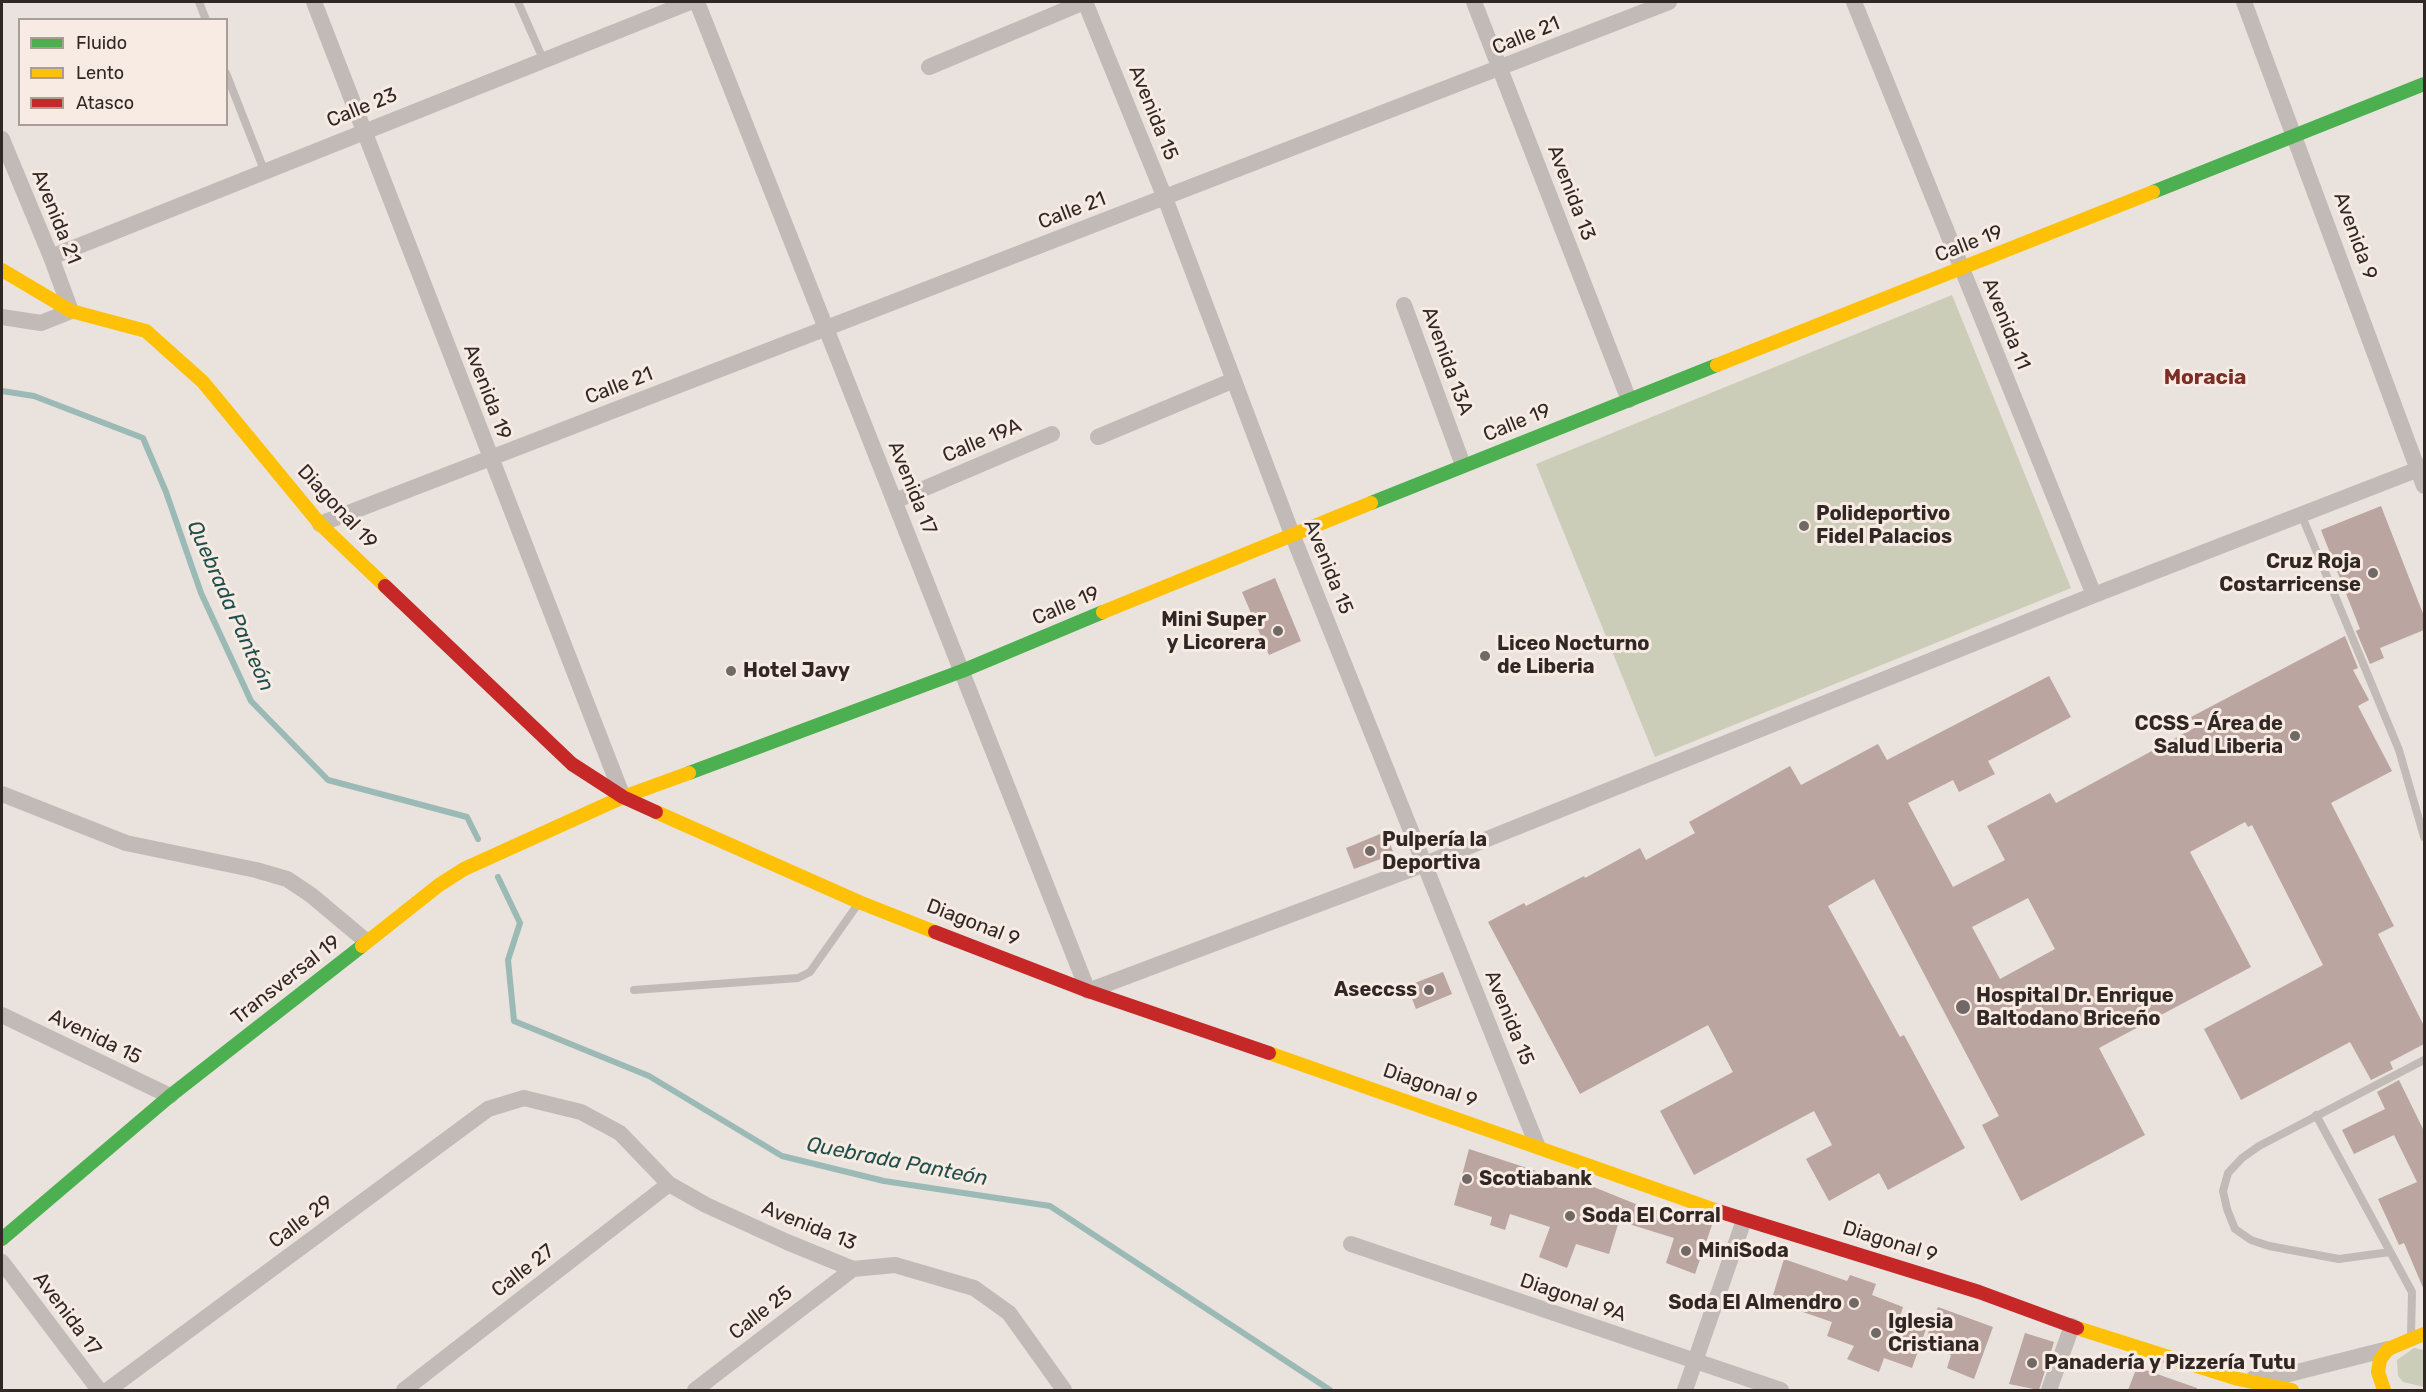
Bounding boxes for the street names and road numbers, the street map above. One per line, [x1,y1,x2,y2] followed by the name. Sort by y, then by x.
[1489,12,1563,60] street label: Calle 21
[1123,62,1183,164] street label: Avenida 15
[323,83,401,133] street label: Calle 23
[1542,142,1600,244] street label: Avenida 13
[26,166,86,268] street label: Avenida 21
[1035,187,1109,235] street label: Calle 21
[2328,189,2382,283] street label: Avenida 9
[1932,220,2006,268] street label: Calle 19
[1977,275,2035,373] street label: Avenida 11
[1416,304,1478,418] street label: Avenida 13A
[458,341,516,443] street label: Avenida 19
[582,362,656,410] street label: Calle 21
[1480,399,1554,447] street label: Calle 19
[939,414,1025,468] street label: Calle 19A
[882,438,942,538] street label: Avenida 17
[292,460,382,554] street label: Diagonal 19
[1298,516,1358,618] street label: Avenida 15
[1029,581,1103,631] street label: Calle 19
[923,894,1023,952] street label: Diagonal 9
[227,930,345,1030] street label: Transversal 19
[1479,967,1539,1069] street label: Avenida 15
[45,1004,145,1070] street label: Avenida 15
[1380,1059,1480,1113] street label: Diagonal 9
[264,1190,338,1254] street label: Calle 29
[758,1196,860,1256] street label: Avenida 13
[1840,1216,1940,1268] street label: Diagonal 9
[487,1239,559,1303] street label: Calle 27
[28,1268,106,1360] street label: Avenida 17
[1517,1269,1629,1327] street label: Diagonal 9A
[725,1281,797,1345] street label: Calle 25

